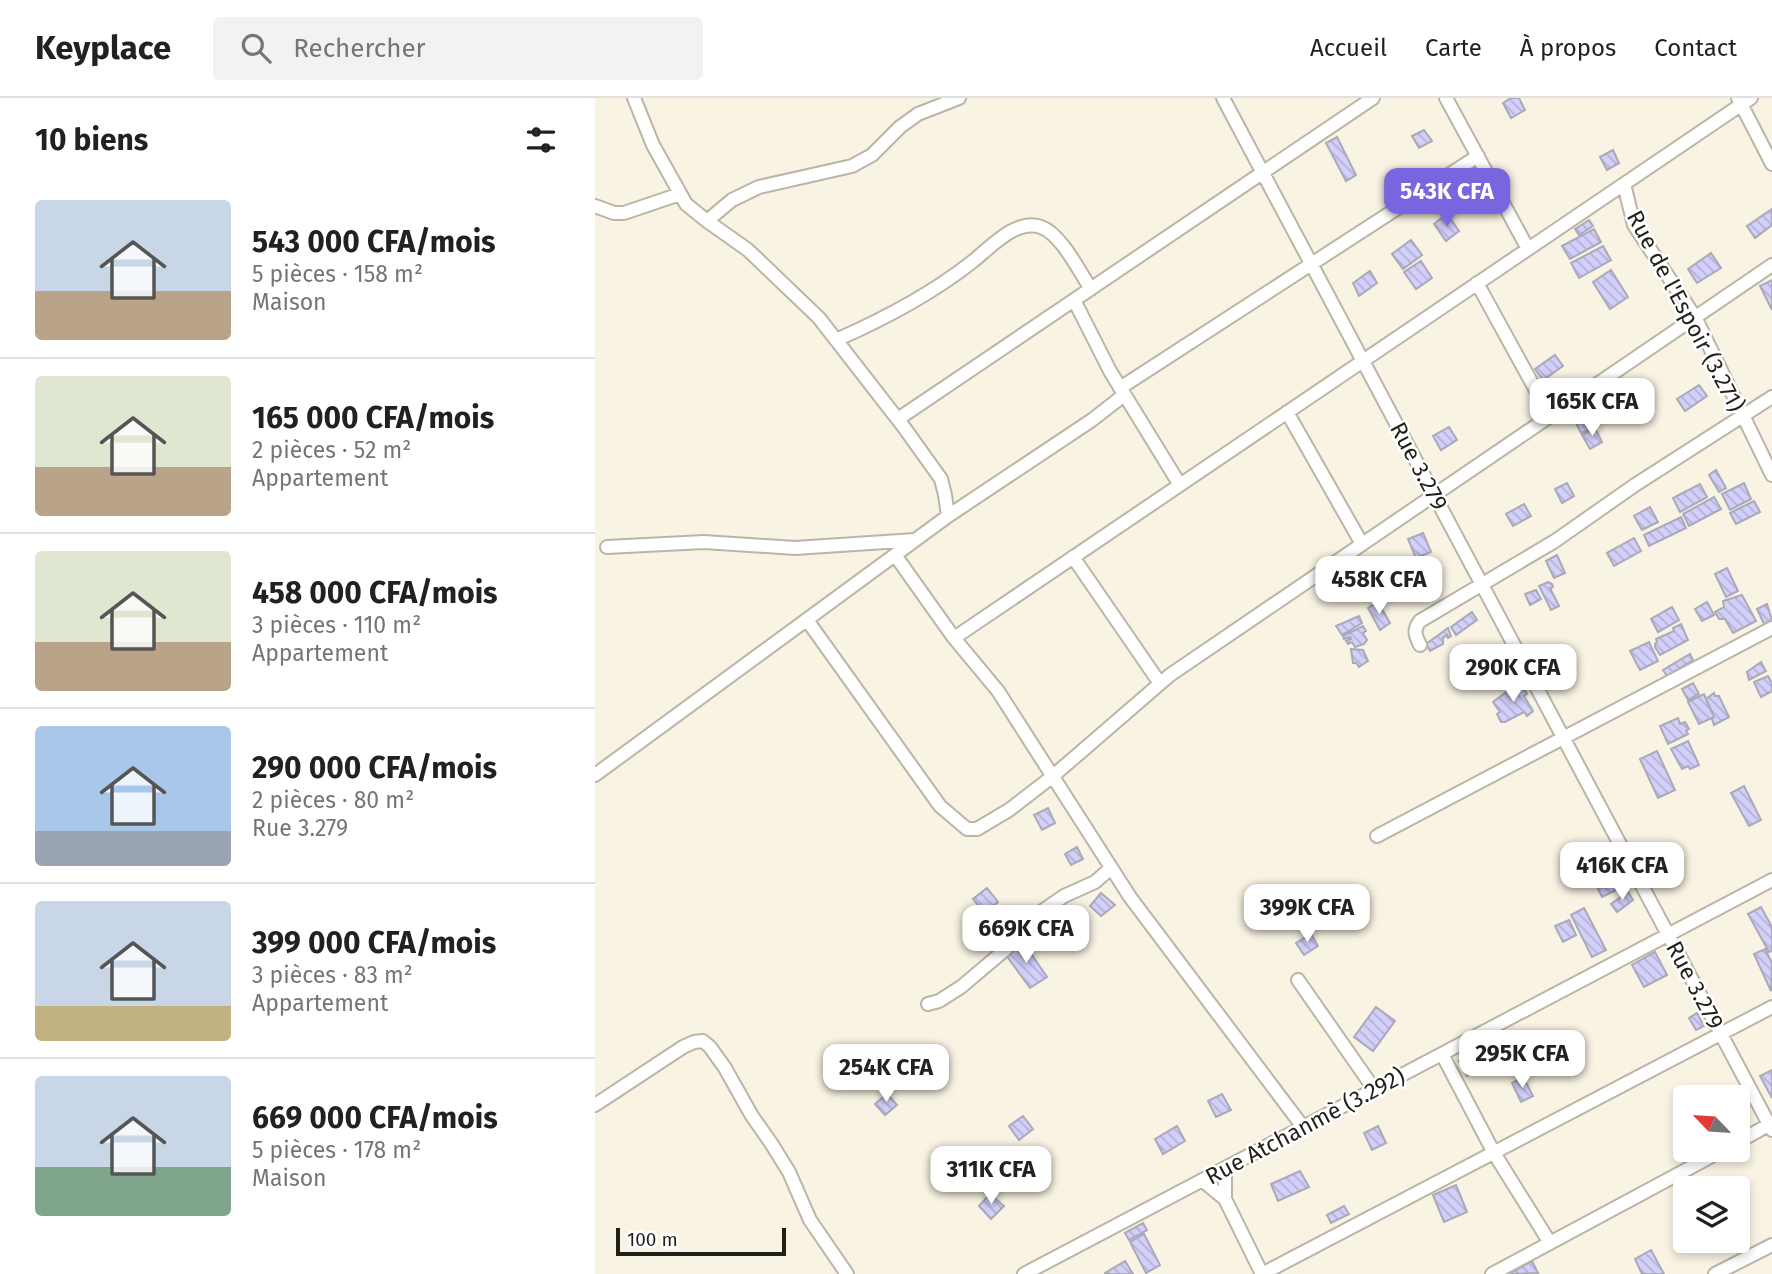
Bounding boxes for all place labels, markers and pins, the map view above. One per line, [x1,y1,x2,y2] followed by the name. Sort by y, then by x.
[1375,169,1519,228] pin: 543K CFA
[1520,378,1664,438] pin: 165K CFA
[1307,556,1451,616] pin: 458K CFA
[1441,644,1585,704] pin: 290K CFA
[1550,842,1694,902] pin: 416K CFA
[1235,884,1379,944] pin: 399K CFA
[954,906,1098,965] pin: 669K CFA
[1450,1030,1594,1090] pin: 295K CFA
[814,1044,958,1104] pin: 254K CFA
[919,1146,1063,1206] pin: 311K CFA

